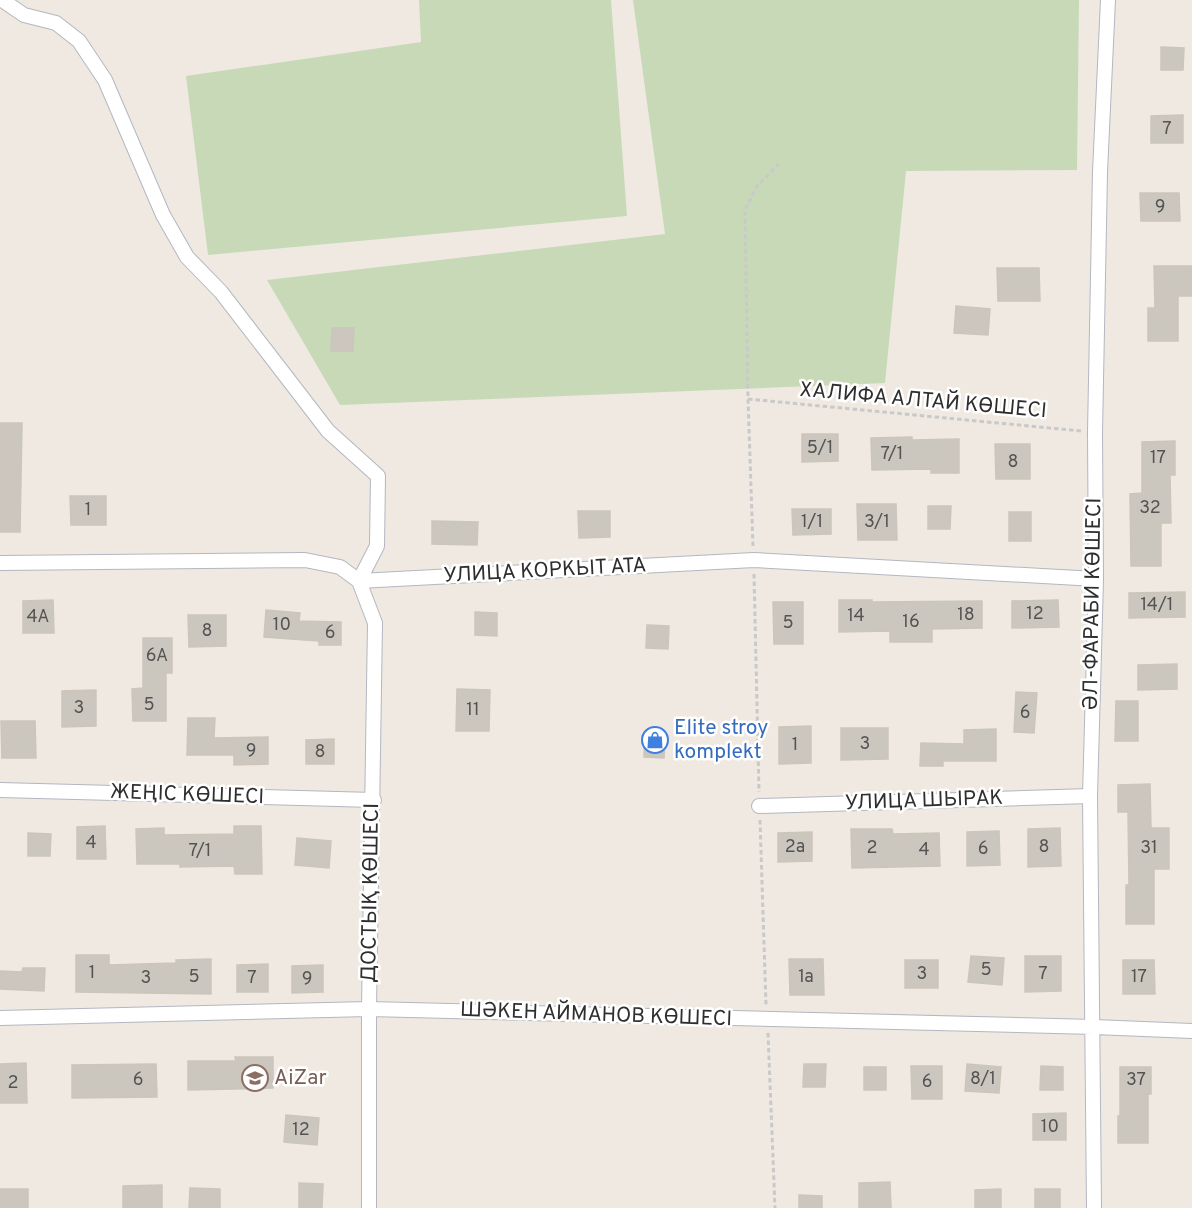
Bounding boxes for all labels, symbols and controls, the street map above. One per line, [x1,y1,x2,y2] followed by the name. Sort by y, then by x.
[1162,118,1172,141] house number: 7
[1155,196,1165,219] house number: 9
[798,376,1048,425] street label: ХАЛИФА АЛТАЙ КӨШЕСІ
[807,437,833,460] house number: 5/1
[881,443,903,466] house number: 7/1
[1150,447,1166,470] house number: 17
[1008,451,1019,474] house number: 8
[1078,497,1108,711] street label: ӘЛ-ФАРАБИ КӨШЕСІ
[1139,497,1161,520] house number: 32
[85,499,91,522] house number: 1
[801,511,823,534] house number: 1/1
[864,511,890,534] house number: 3/1
[443,552,647,590] street label: УЛИЦА КОРКЫТ АТА
[1140,594,1174,617] house number: 14/1
[1026,603,1044,626] house number: 12
[957,604,975,627] house number: 18
[847,605,865,628] house number: 14
[26,606,50,629] house number: 4А
[902,611,920,634] house number: 16
[782,612,794,635] house number: 5
[273,614,291,637] house number: 10
[202,620,213,643] house number: 8
[325,622,335,645] house number: 6
[146,645,168,668] house number: 6А
[143,694,155,717] house number: 5
[74,697,84,720] house number: 3
[466,699,480,722] house number: 11
[1020,702,1030,725] house number: 6
[674,715,768,766] place label: Elite stroy komplekt
[640,725,670,755] shop icon: Elite stroy komplekt
[860,733,870,756] house number: 3
[792,734,798,757] house number: 1
[246,740,256,763] house number: 9
[315,741,326,764] house number: 8
[109,779,265,811] street label: ЖЕҢІС КӨШЕСІ
[844,785,1004,817] street label: УЛИЦА ШЫРАК
[356,803,386,983] street label: ДОСТЫҚ КӨШЕСІ
[85,832,97,855] house number: 4
[785,836,805,859] house number: 2а
[1039,836,1050,859] house number: 8
[866,837,878,860] house number: 2
[1140,837,1158,860] house number: 31
[978,838,988,861] house number: 6
[918,839,930,862] house number: 4
[189,840,211,863] house number: 7/1
[980,959,992,982] house number: 5
[89,962,95,985] house number: 1
[917,963,927,986] house number: 3
[1038,963,1048,986] house number: 7
[188,966,200,989] house number: 5
[798,966,814,989] house number: 1а
[1131,966,1147,989] house number: 17
[141,967,151,990] house number: 3
[247,967,257,990] house number: 7
[302,968,312,991] house number: 9
[459,996,733,1033] street label: ШӘКЕН АЙМАНОВ КӨШЕСІ
[240,1063,270,1093] school or university icon: AiZar
[274,1065,327,1092] place label: AiZar
[970,1068,996,1091] house number: 8/1
[133,1069,143,1092] house number: 6
[1126,1069,1146,1092] house number: 37
[922,1071,932,1094] house number: 6
[7,1072,19,1095] house number: 2
[1041,1116,1059,1139] house number: 10
[292,1119,310,1142] house number: 12

